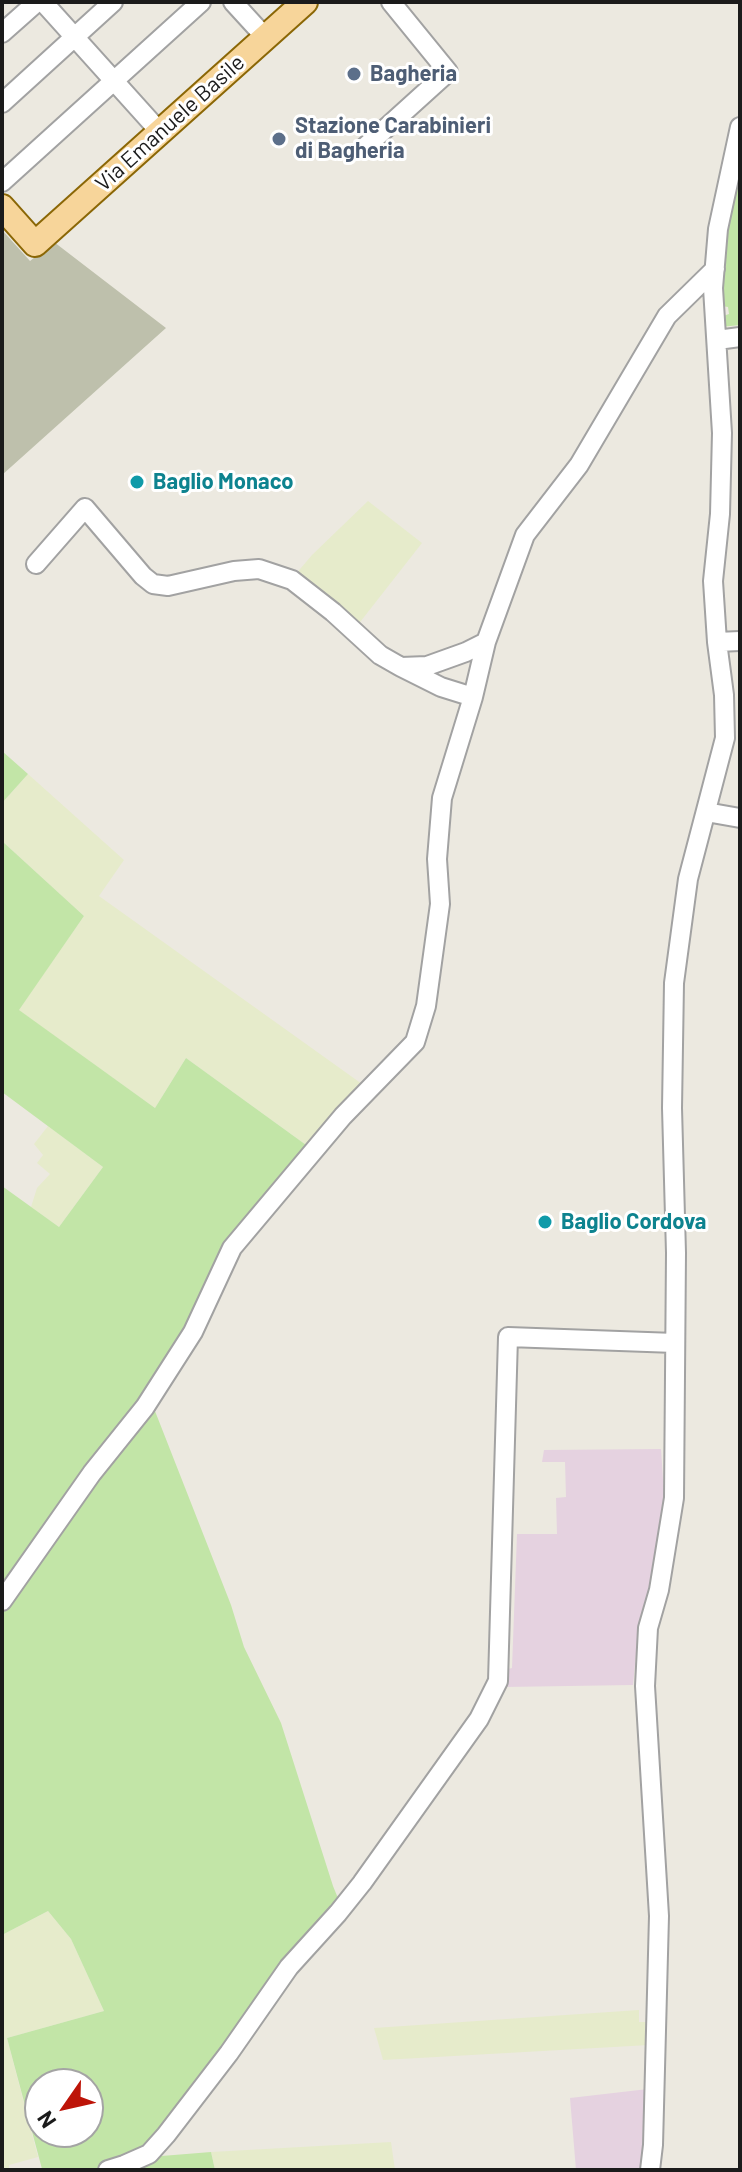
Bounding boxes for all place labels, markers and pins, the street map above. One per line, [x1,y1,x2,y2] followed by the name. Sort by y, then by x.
[370,61,457,87] place label: Bagheria
[345,65,363,83] marker: Bagheria
[295,113,491,164] place label: Stazione Carabinieri di Bagheria
[270,130,288,148] marker: Stazione Carabinieri di Bagheria
[153,469,294,495] place label: Baglio Monaco
[128,473,146,491] marker: Baglio Monaco
[561,1209,706,1235] place label: Baglio Cordova
[536,1213,554,1231] marker: Baglio Cordova

